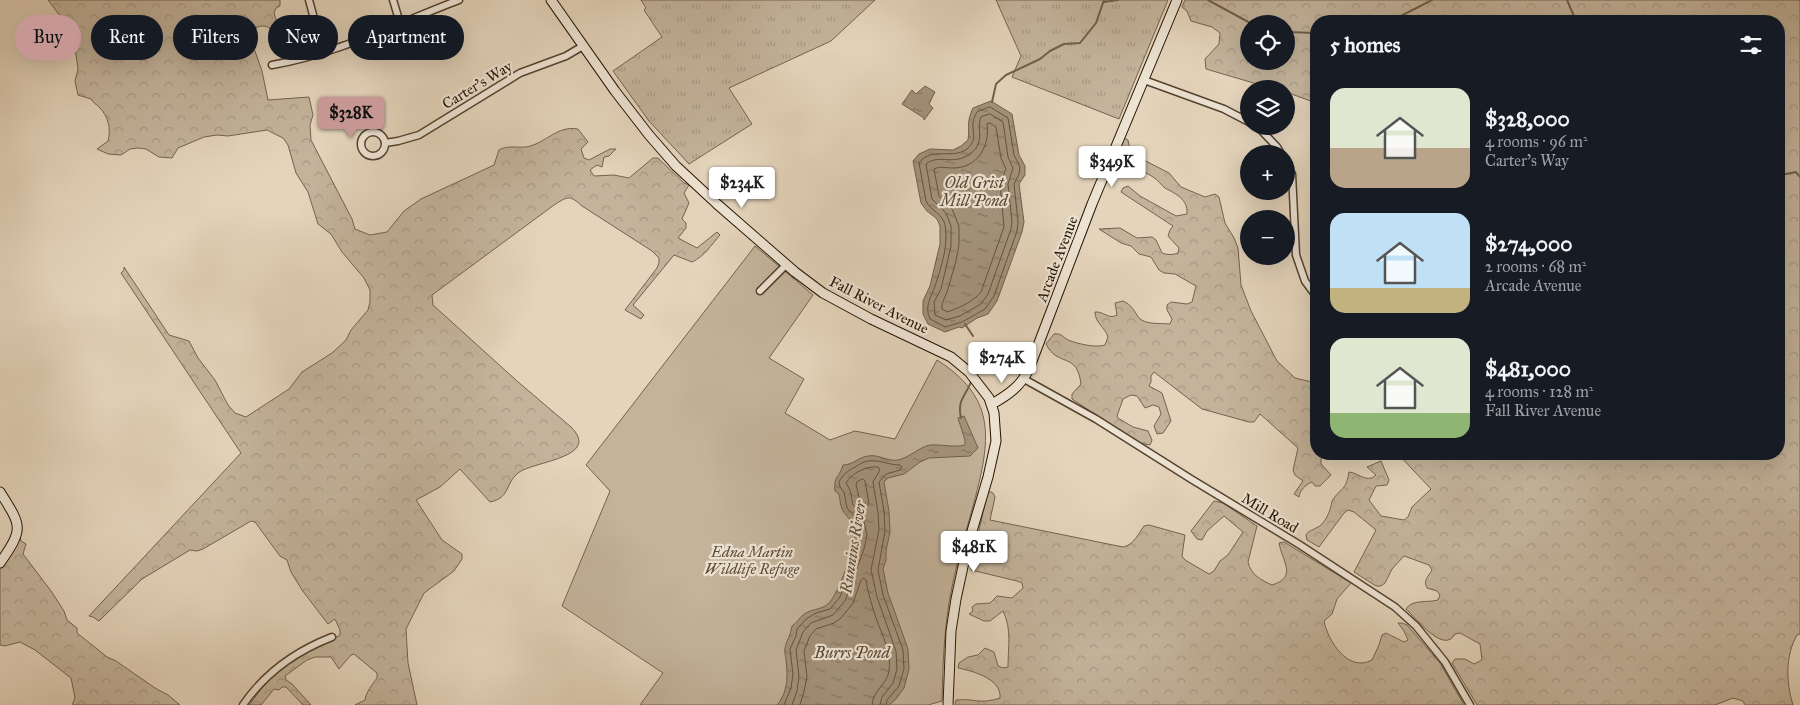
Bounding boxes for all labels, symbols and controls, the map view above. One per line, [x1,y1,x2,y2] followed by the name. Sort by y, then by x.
[15,15,81,60] chip: Buy
[91,15,163,60] chip: Rent
[173,15,258,60] chip: Filters
[268,15,338,60] chip: New
[348,15,464,60] chip: Apartment
[1240,15,1295,265] map controls
[1240,15,1295,70] button: locate
[1737,31,1765,59] icon: filters
[1330,32,1401,58] text: 5 homes
[439,57,516,113] street label: Carter's Way
[1240,80,1295,135] button: layers
[316,96,386,139] pin: $328K
[329,103,373,122] text: $328K
[1485,106,1570,132] text: $328,000
[1370,108,1430,168] icon: home
[1485,132,1588,151] text: 4 rooms · 96 m²
[1240,145,1295,200] button: +
[1077,146,1147,188] pin: $349K
[1485,151,1569,170] text: Carter's Way
[1090,152,1134,171] text: $349K
[707,166,777,209] pin: $234K
[720,173,764,192] text: $234K
[938,173,1009,210] water label: Old Grist Mill Pond
[1240,210,1295,265] button: −
[1032,214,1082,305] street label: Arcade Avenue
[1485,231,1572,257] text: $274,000
[1370,233,1430,293] icon: home
[1485,257,1586,276] text: 2 rooms · 68 m²
[826,272,932,338] street label: Fall River Avenue
[1485,276,1581,295] text: Arcade Avenue
[967,342,1037,384] pin: $274K
[979,348,1025,367] text: $274K
[1485,356,1571,382] text: $481,000
[1370,358,1430,418] icon: home
[1485,382,1594,401] text: 4 rooms · 128 m²
[1485,401,1601,420] text: Fall River Avenue
[1238,489,1302,537] street label: Mill Road
[836,498,870,596] water label: Runnins River
[939,530,1009,573] pin: $481K
[952,537,996,556] text: $481K
[705,543,800,578] park label: Edna Martin Wildlife Refuge
[813,643,891,662] water label: Burrs Pond

